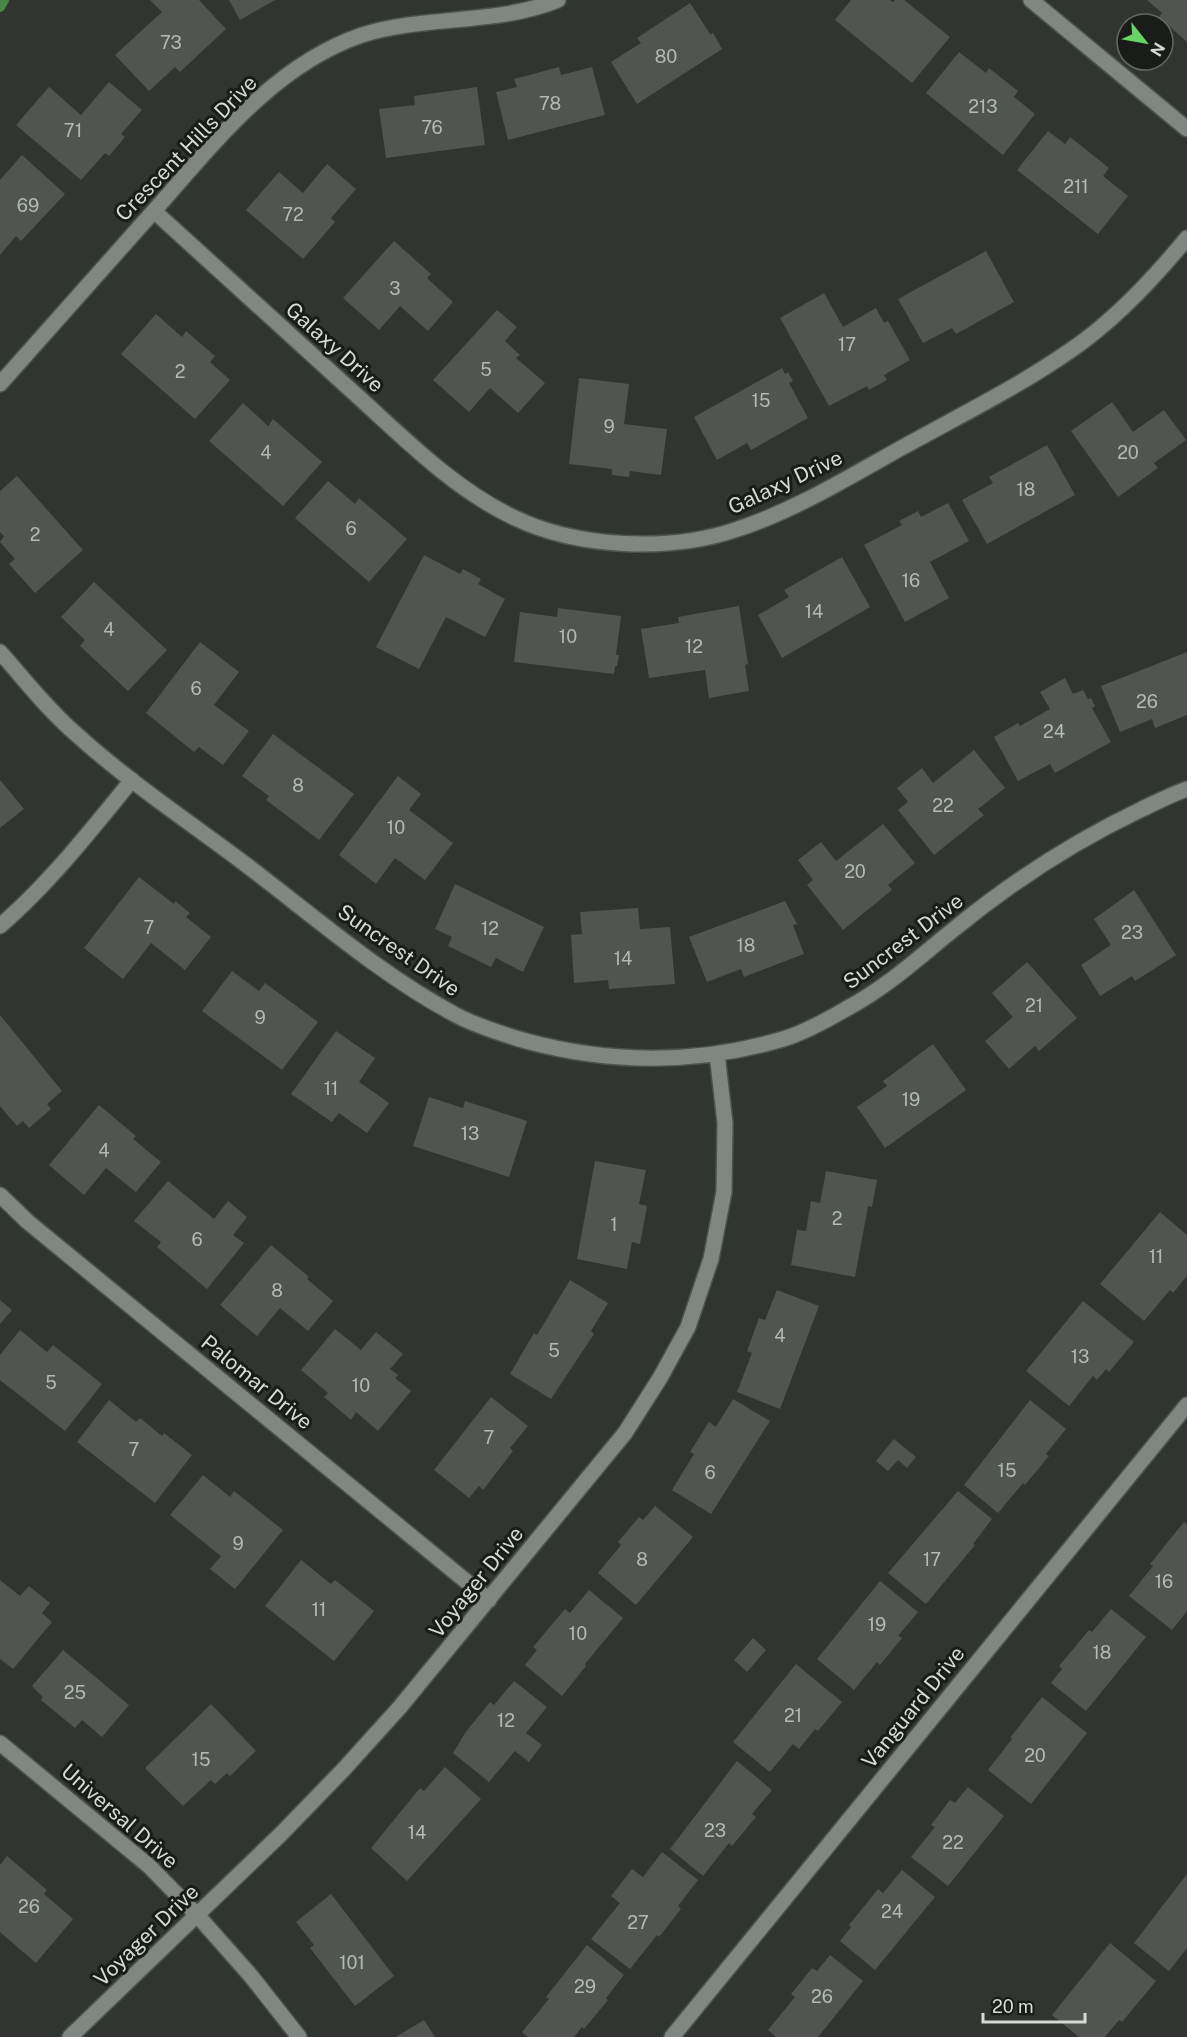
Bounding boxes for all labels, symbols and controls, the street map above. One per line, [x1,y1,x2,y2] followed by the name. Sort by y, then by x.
[1115,12,1175,72] north arrow
[160,32,182,53] house number: 73
[1146,39,1169,60] text: N
[655,46,677,67] house number: 80
[110,70,262,226] street label: Crescent Hills Drive
[539,93,561,114] house number: 78
[968,96,998,117] house number: 213
[421,117,443,138] house number: 76
[64,120,82,141] house number: 71
[1063,176,1089,197] house number: 211
[17,195,39,216] house number: 69
[282,204,304,225] house number: 72
[389,278,401,299] house number: 3
[281,297,389,397] street label: Galaxy Drive
[838,334,856,355] house number: 17
[480,359,492,380] house number: 5
[175,361,185,382] house number: 2
[752,390,770,411] house number: 15
[603,416,615,437] house number: 9
[260,442,272,463] house number: 4
[1117,442,1139,463] house number: 20
[724,445,846,519] street label: Galaxy Drive
[1017,479,1035,500] house number: 18
[345,518,357,539] house number: 6
[30,524,40,545] house number: 2
[902,570,920,591] house number: 16
[805,601,823,622] house number: 14
[103,619,115,640] house number: 4
[559,626,577,647] house number: 10
[685,636,703,657] house number: 12
[190,678,202,699] house number: 6
[1136,691,1158,712] house number: 26
[1043,721,1065,742] house number: 24
[292,775,304,796] house number: 8
[932,795,954,816] house number: 22
[387,817,405,838] house number: 10
[844,861,866,882] house number: 20
[838,888,968,994] street label: Suncrest Drive
[333,899,465,1001] street label: Suncrest Drive
[144,917,154,938] house number: 7
[481,918,499,939] house number: 12
[1121,922,1143,943] house number: 23
[737,935,755,956] house number: 18
[614,948,632,969] house number: 14
[1025,995,1043,1016] house number: 21
[254,1007,266,1028] house number: 9
[324,1078,338,1099] house number: 11
[902,1089,920,1110] house number: 19
[461,1123,479,1144] house number: 13
[98,1140,110,1161] house number: 4
[832,1208,842,1229] house number: 2
[610,1214,618,1235] house number: 1
[191,1229,203,1250] house number: 6
[1149,1246,1163,1267] house number: 11
[271,1280,283,1301] house number: 8
[774,1325,786,1346] house number: 4
[196,1330,318,1434] street label: Palomar Drive
[548,1340,560,1361] house number: 5
[1071,1346,1089,1367] house number: 13
[45,1372,57,1393] house number: 5
[352,1375,370,1396] house number: 10
[484,1427,494,1448] house number: 7
[129,1439,139,1460] house number: 7
[998,1460,1016,1481] house number: 15
[704,1462,716,1483] house number: 6
[424,1521,528,1643] street label: Voyager Drive
[232,1533,244,1554] house number: 9
[636,1549,648,1570] house number: 8
[923,1549,941,1570] house number: 17
[1155,1571,1173,1592] house number: 16
[312,1599,326,1620] house number: 11
[868,1614,886,1635] house number: 19
[569,1623,587,1644] house number: 10
[856,1641,970,1773] street label: Vanguard Drive
[1093,1642,1111,1663] house number: 18
[64,1682,86,1703] house number: 25
[784,1705,802,1726] house number: 21
[497,1710,515,1731] house number: 12
[1024,1745,1046,1766] house number: 20
[192,1749,210,1770] house number: 15
[57,1759,183,1873] street label: Universal Drive
[704,1820,726,1841] house number: 23
[408,1822,426,1843] house number: 14
[942,1832,964,1853] house number: 22
[89,1879,203,1991] street label: Voyager Drive
[18,1896,40,1917] house number: 26
[881,1901,903,1922] house number: 24
[627,1912,649,1933] house number: 27
[339,1952,365,1973] house number: 101
[574,1976,596,1997] house number: 29
[811,1986,833,2007] house number: 26
[983,1986,1085,2024] scale bar
[992,1996,1034,2017] text: 20 m

